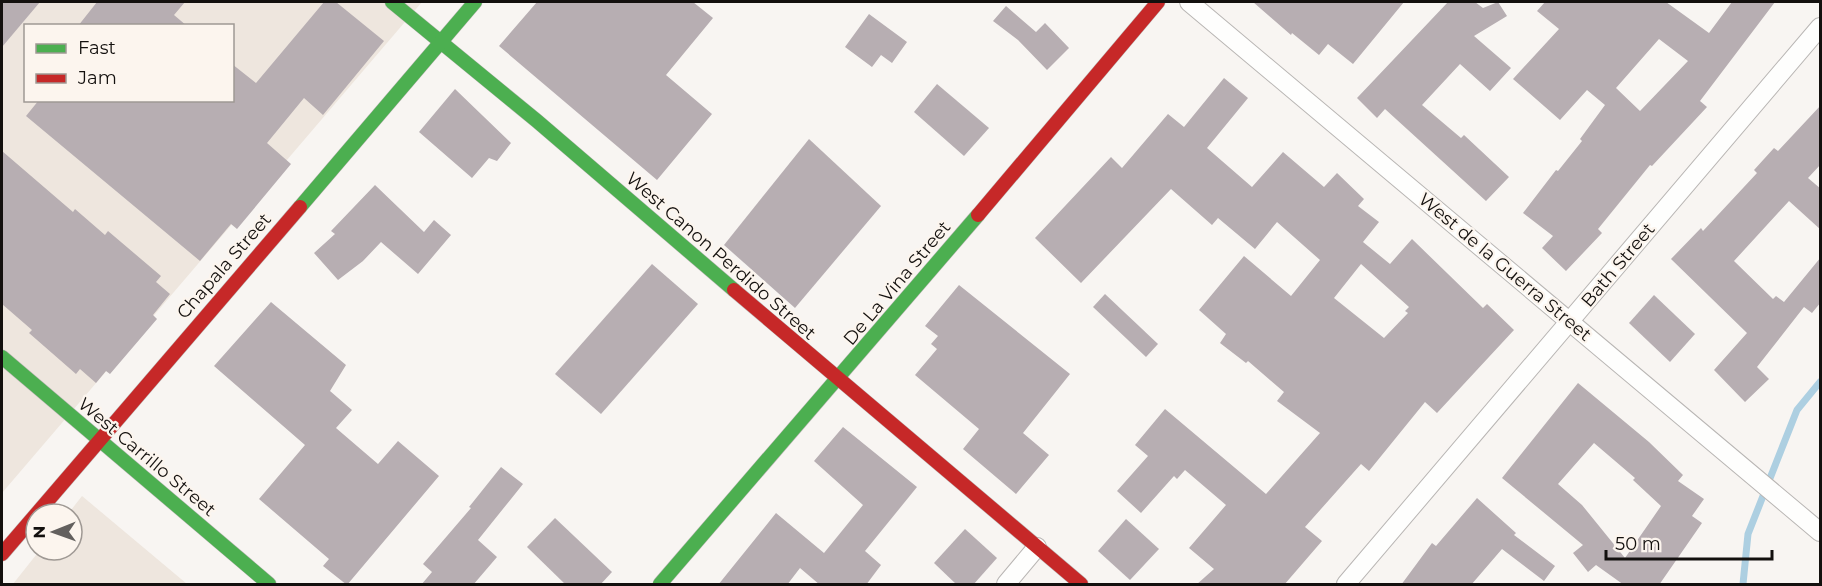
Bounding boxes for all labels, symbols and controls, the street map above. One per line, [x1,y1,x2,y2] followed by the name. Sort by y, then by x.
[24,24,234,102] legend
[78,37,116,59] text: Fast
[77,67,117,89] text: Jam
[622,167,820,345] street label: West Canon Perdido Street
[1414,188,1596,346] street label: West de la Guerra Street
[172,209,276,323] street label: Chapala Street
[839,216,955,350] street label: De La Vina Street
[1577,219,1659,311] street label: Bath Street
[74,393,220,521] street label: West Carrillo Street
[24,502,84,562] north arrow
[1606,523,1772,561] scale bar
[30,526,49,539] text: N
[1615,533,1661,555] text: 50 m

